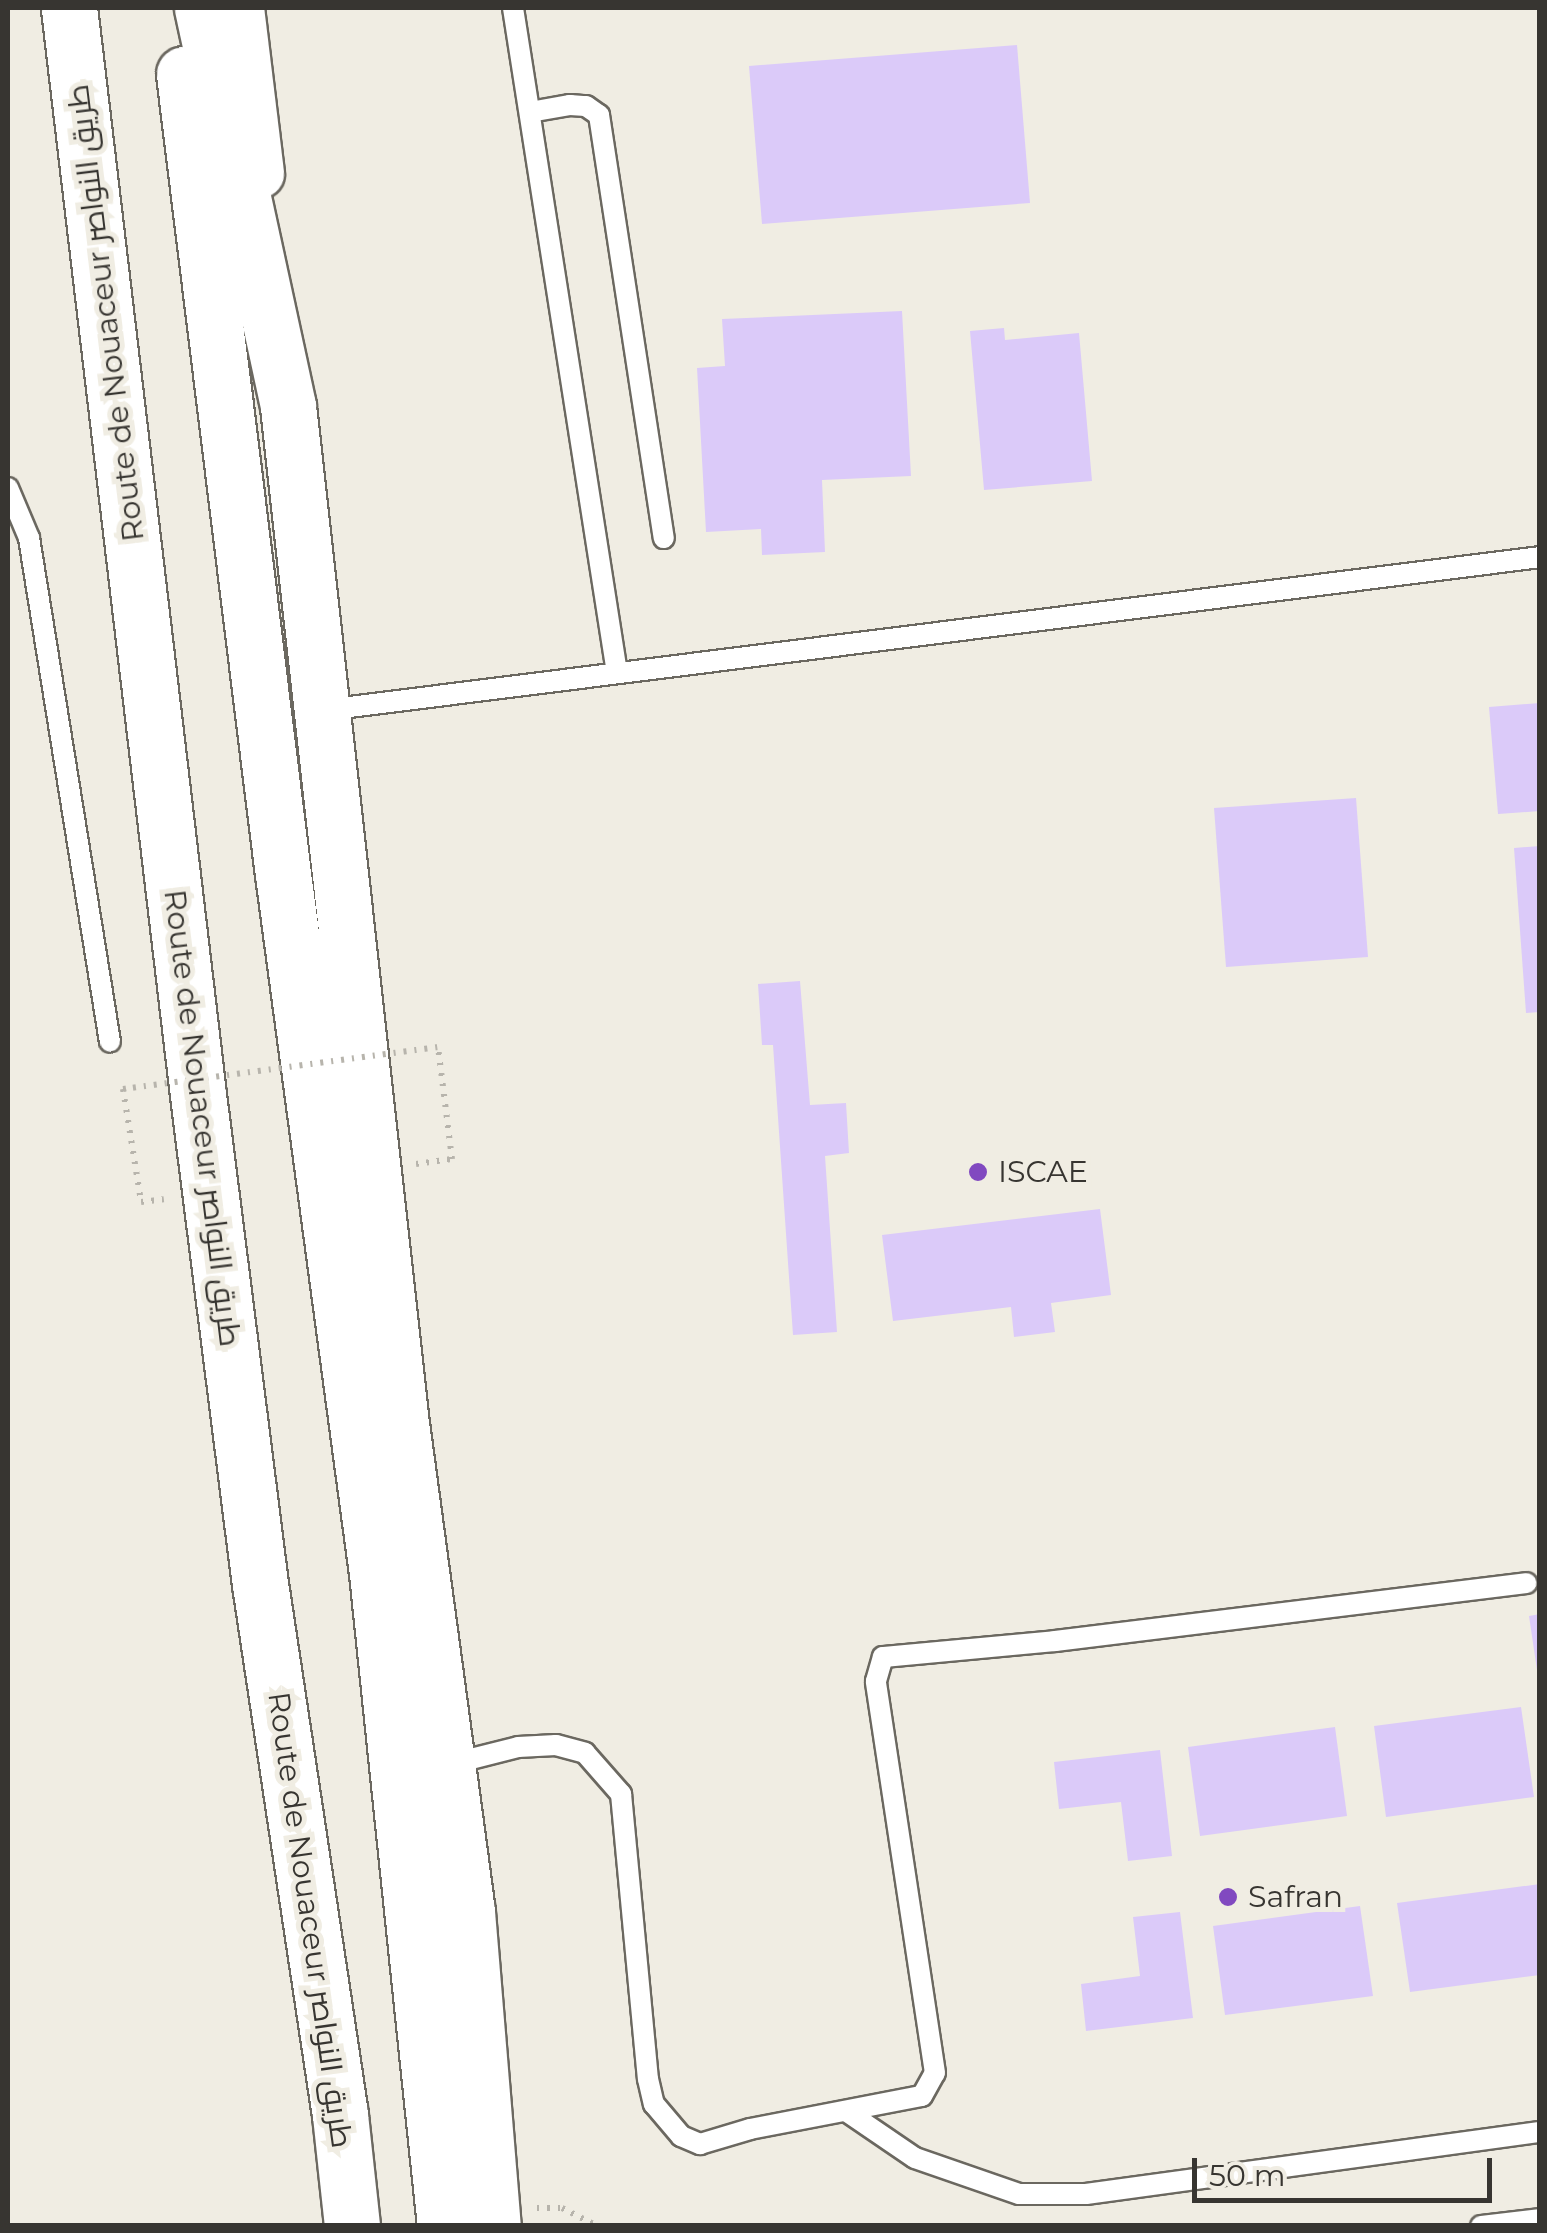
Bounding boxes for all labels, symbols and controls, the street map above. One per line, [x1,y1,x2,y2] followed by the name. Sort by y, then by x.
[60,83,152,543] street label: Route de Nouaceur طريق النواصر
[156,888,248,1348] street label: Route de Nouaceur طريق النواصر
[998,1154,1088,1190] place label: ISCAE
[967,1161,989,1183] marker: ISCAE
[260,1690,360,2150] street label: Route de Nouaceur طريق النواصر
[1248,1879,1343,1915] place label: Safran
[1217,1886,1239,1908] marker: Safran
[1197,2138,1497,2200] scale bar
[1209,2157,1286,2194] text: 50 m

